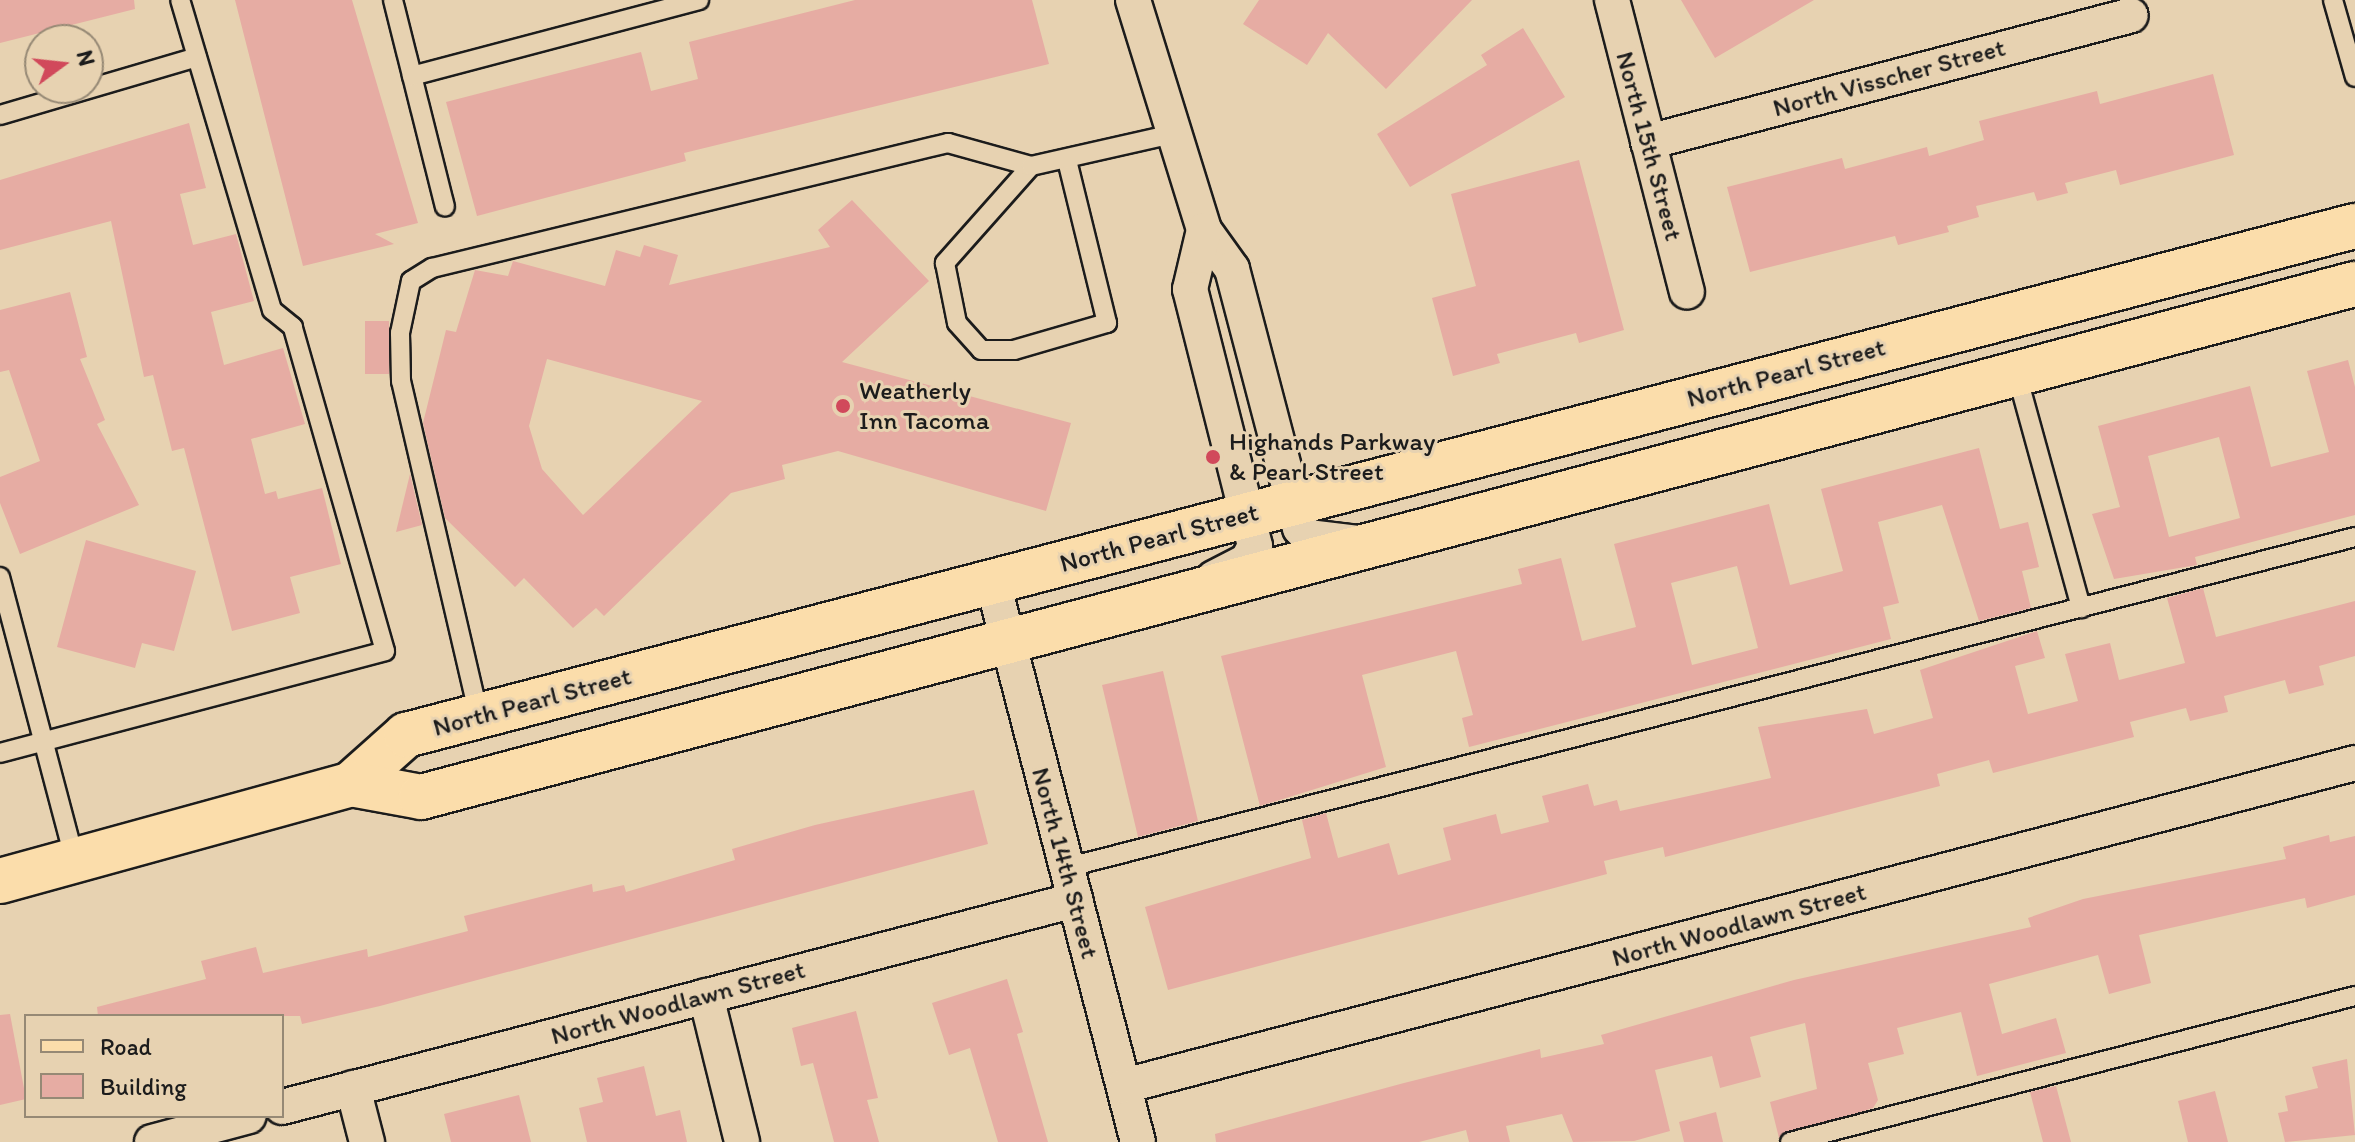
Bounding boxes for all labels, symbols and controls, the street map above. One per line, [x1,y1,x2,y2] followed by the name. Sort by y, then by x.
[24,24,104,104] north arrow
[1770,32,2008,124] street label: North Visscher Street
[71,47,101,69] text: N
[1609,48,1689,244] street label: North 15th Street
[1684,332,1888,414] street label: North Pearl Street
[859,375,988,436] place label: Weatherly Inn Tacoma
[834,397,852,415] marker: Weatherly Inn Tacoma
[1229,426,1433,488] place label: Highands Parkway & Pearl Street
[1204,448,1222,466] marker: Highands Parkway & Pearl Street
[1057,497,1261,579] street label: North Pearl Street
[430,661,634,743] street label: North Pearl Street
[1025,764,1105,962] street label: North 14th Street
[1609,876,1869,974] street label: North Woodlawn Street
[548,954,808,1052] street label: North Woodlawn Street
[24,1014,284,1118] legend
[100,1032,152,1061] text: Road
[100,1072,187,1101] text: Building

